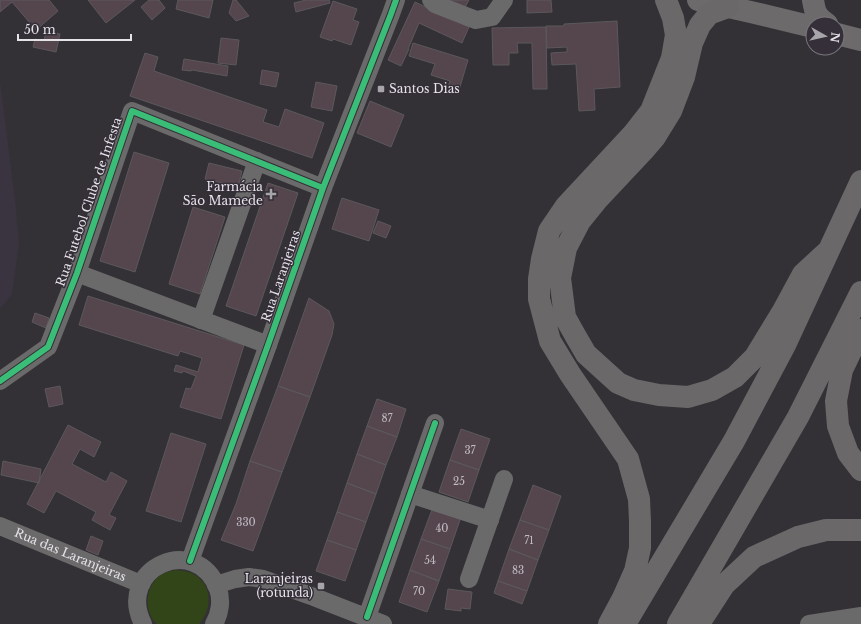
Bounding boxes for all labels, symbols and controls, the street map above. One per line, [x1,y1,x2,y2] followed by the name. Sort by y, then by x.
[18,16,131,42] scale bar
[805,16,845,56] north arrow
[24,22,56,37] text: 50 m
[827,31,843,44] text: N
[389,81,460,96] place label: Santos Dias
[376,84,386,94] marker: Santos Dias
[53,115,125,288] street label: Rua Futebol Clube de Infesta
[183,179,263,208] place label: Farmácia São Mamede
[266,189,276,199] marker: Farmácia São Mamede
[258,228,303,324] street label: Rua Laranjeiras
[381,412,394,425] house number: 87
[464,444,477,457] house number: 37
[453,475,465,488] house number: 25
[236,516,256,529] house number: 330
[436,522,449,535] house number: 40
[12,525,129,584] street label: Rua das Laranjeiras
[524,534,534,547] house number: 71
[424,554,436,567] house number: 54
[512,564,524,577] house number: 83
[245,571,313,600] place label: Laranjeiras (rotunda)
[316,581,326,591] marker: Laranjeiras (rotunda)
[413,585,425,598] house number: 70

